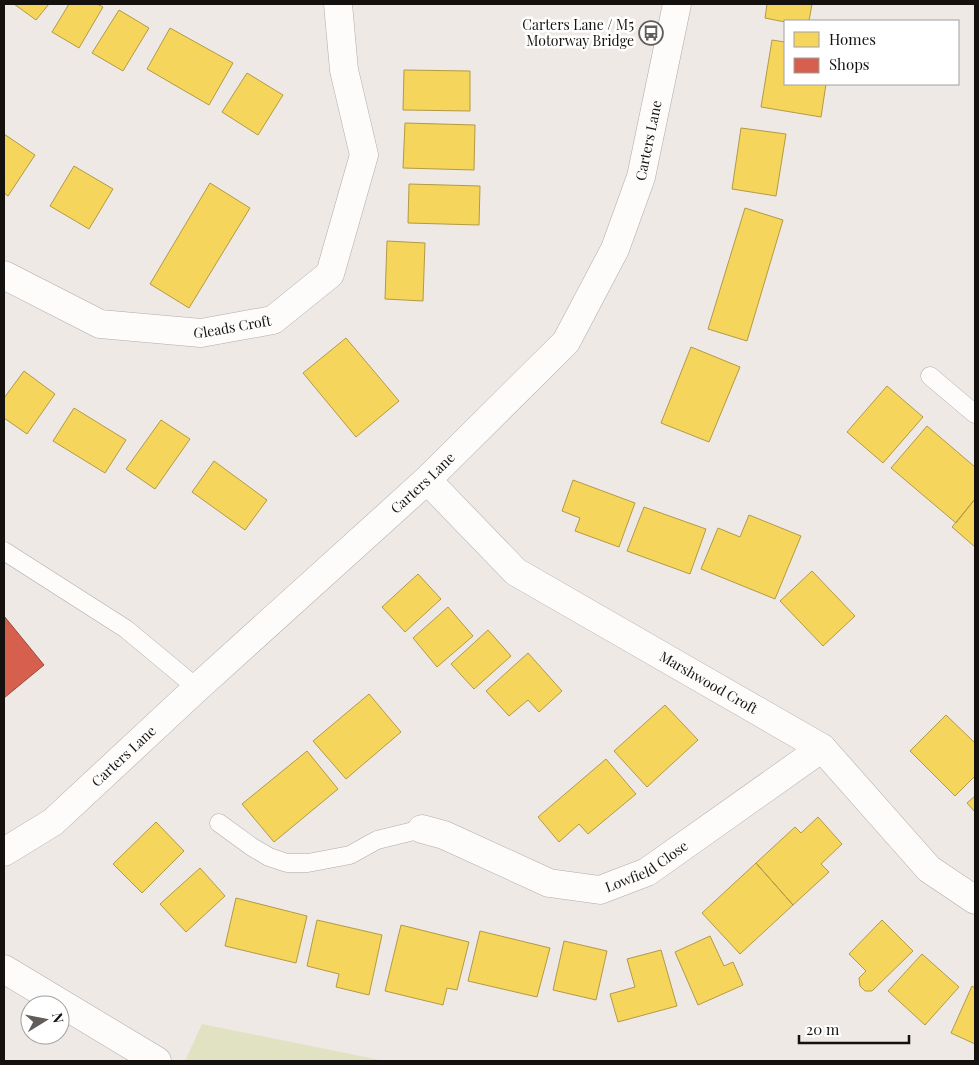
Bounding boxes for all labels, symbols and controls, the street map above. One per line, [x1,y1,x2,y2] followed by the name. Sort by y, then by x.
[522,15,634,50] place label: Carters Lane / M5 Motorway Bridge
[638,20,664,46] bus stop icon: Carters Lane / M5 Motorway Bridge
[784,20,959,85] legend
[829,29,876,49] text: Homes
[829,54,870,74] text: Shops
[630,99,666,182] street label: Carters Lane
[193,310,274,342] street label: Gleads Croft
[386,448,459,518] street label: Carters Lane
[656,647,762,718] street label: Marshwood Croft
[87,721,160,791] street label: Carters Lane
[602,836,691,896] street label: Lowfield Close
[20,995,70,1045] north arrow
[48,1011,69,1024] text: N
[799,1012,909,1044] scale bar
[806,1019,840,1039] text: 20 m

